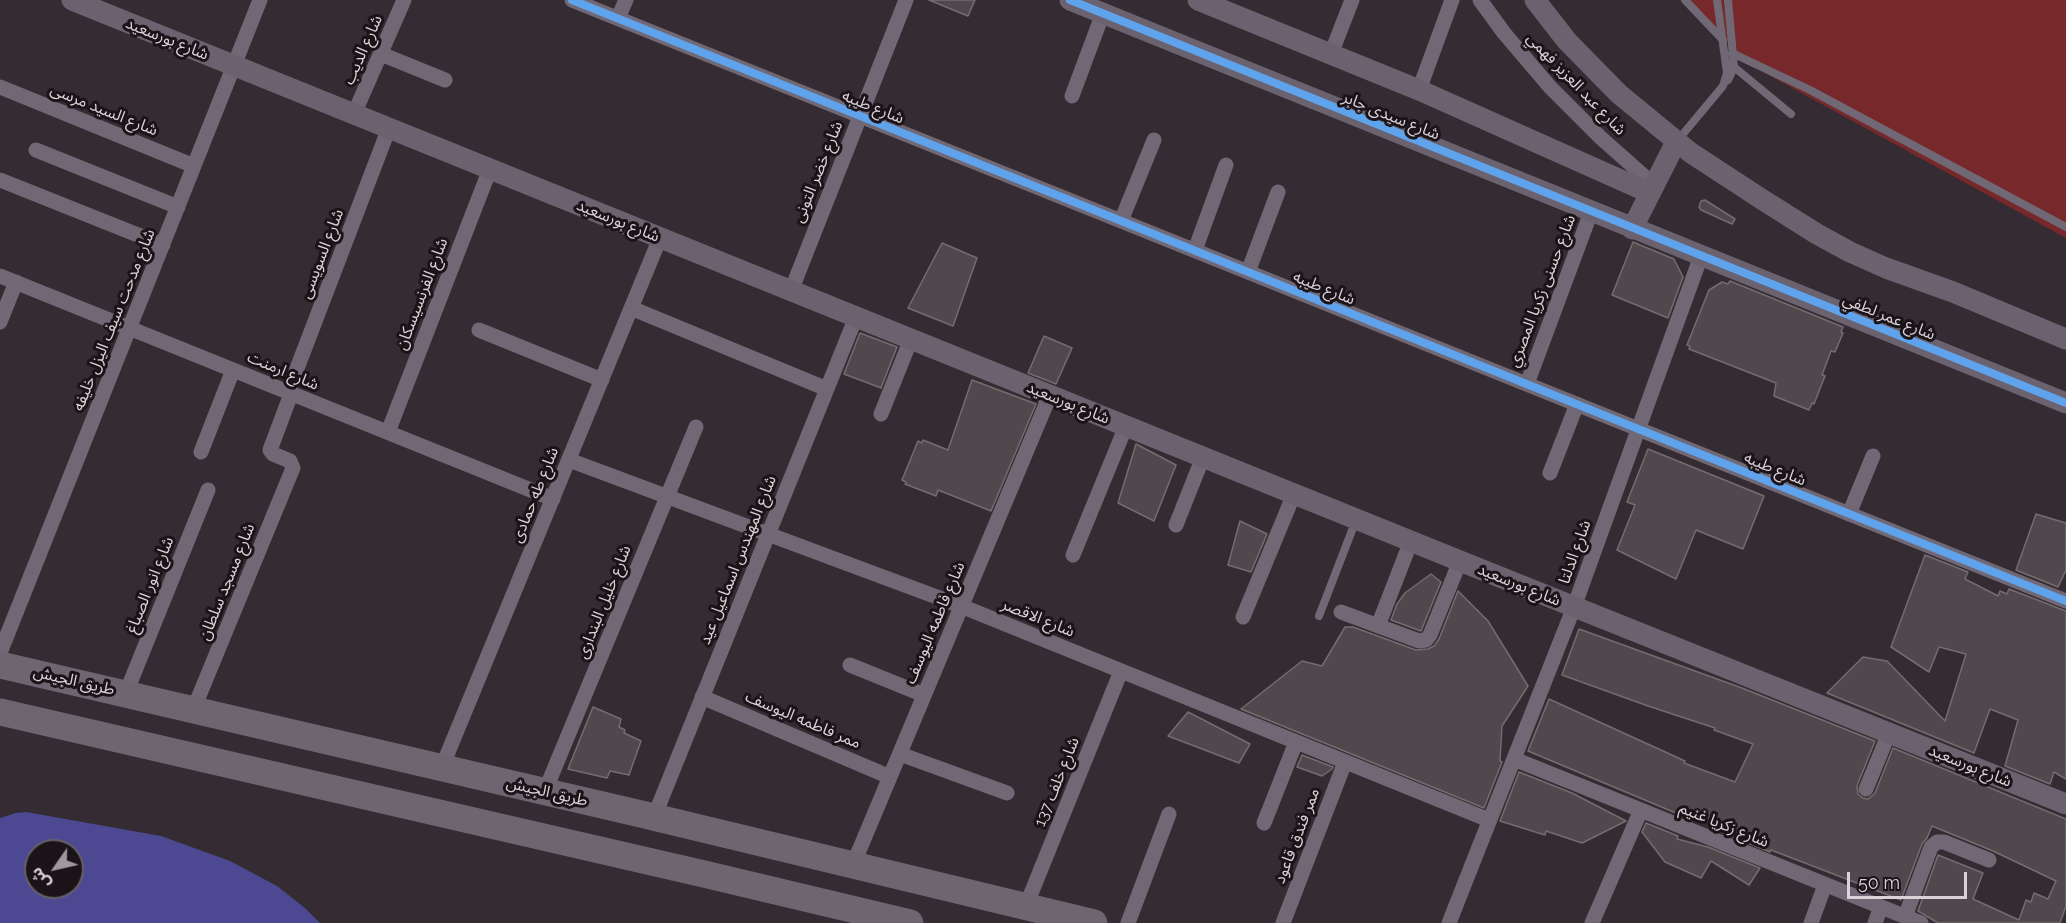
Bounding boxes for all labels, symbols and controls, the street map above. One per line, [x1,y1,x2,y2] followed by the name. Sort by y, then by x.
[339,12,387,88] street label: شارع الديب
[123,14,211,64] street label: شارع بورسعيد
[1522,29,1630,139] street label: شارع عبد العزيز فهمي
[48,80,160,140] street label: شارع السيد مرسى
[839,86,907,128] street label: شارع طيبه
[1340,88,1442,144] street label: شارع سيدى جابر
[789,118,847,226] street label: شارع خضر التونى
[574,196,662,246] street label: شارع بورسعيد
[296,206,348,302] street label: شارع السويسى
[1504,212,1580,370] street label: شارع حسنى زكريا المصري
[69,226,159,414] street label: شارع مدحت سيف اليزل خليفه
[392,235,452,353] street label: شارع الفرنسيسكان
[1290,267,1358,309] street label: شارع طيبه
[1840,290,1938,344] street label: شارع عمر لطفي
[244,347,322,395] street label: شارع ارمنت
[1024,378,1112,428] street label: شارع بورسعيد
[507,445,563,545] street label: شارع طه حمادى
[1741,448,1809,490] street label: شارع طيبه
[695,473,781,647] street label: شارع المهندس اسماعيل عيد
[1555,517,1595,587] street label: شارع الدلتا
[195,521,259,643] street label: شارع مسجد سلطان
[122,534,178,636] street label: شارع انور الصباغ
[573,543,635,661] street label: شارع خليل البندارى
[901,559,969,687] street label: شارع فاطمه اليوسف
[1475,560,1563,610] street label: شارع بورسعيد
[999,595,1077,641] street label: شارع الاقصر
[31,662,117,700] street label: طريق الجيش
[742,687,864,753] street label: ممر فاطمه اليوسف
[1030,734,1084,830] street label: شارع خلف 137
[1926,741,2014,791] street label: شارع بورسعيد
[504,773,590,811] street label: طريق الجيش
[1270,786,1324,886] street label: ممر فندق قاعود
[1676,798,1772,852] street label: شارع زكريا غنيم
[24,839,84,899] north arrow
[1850,860,1970,898] scale bar
[26,864,54,893] text: ش
[1858,872,1900,893] text: 50 m

